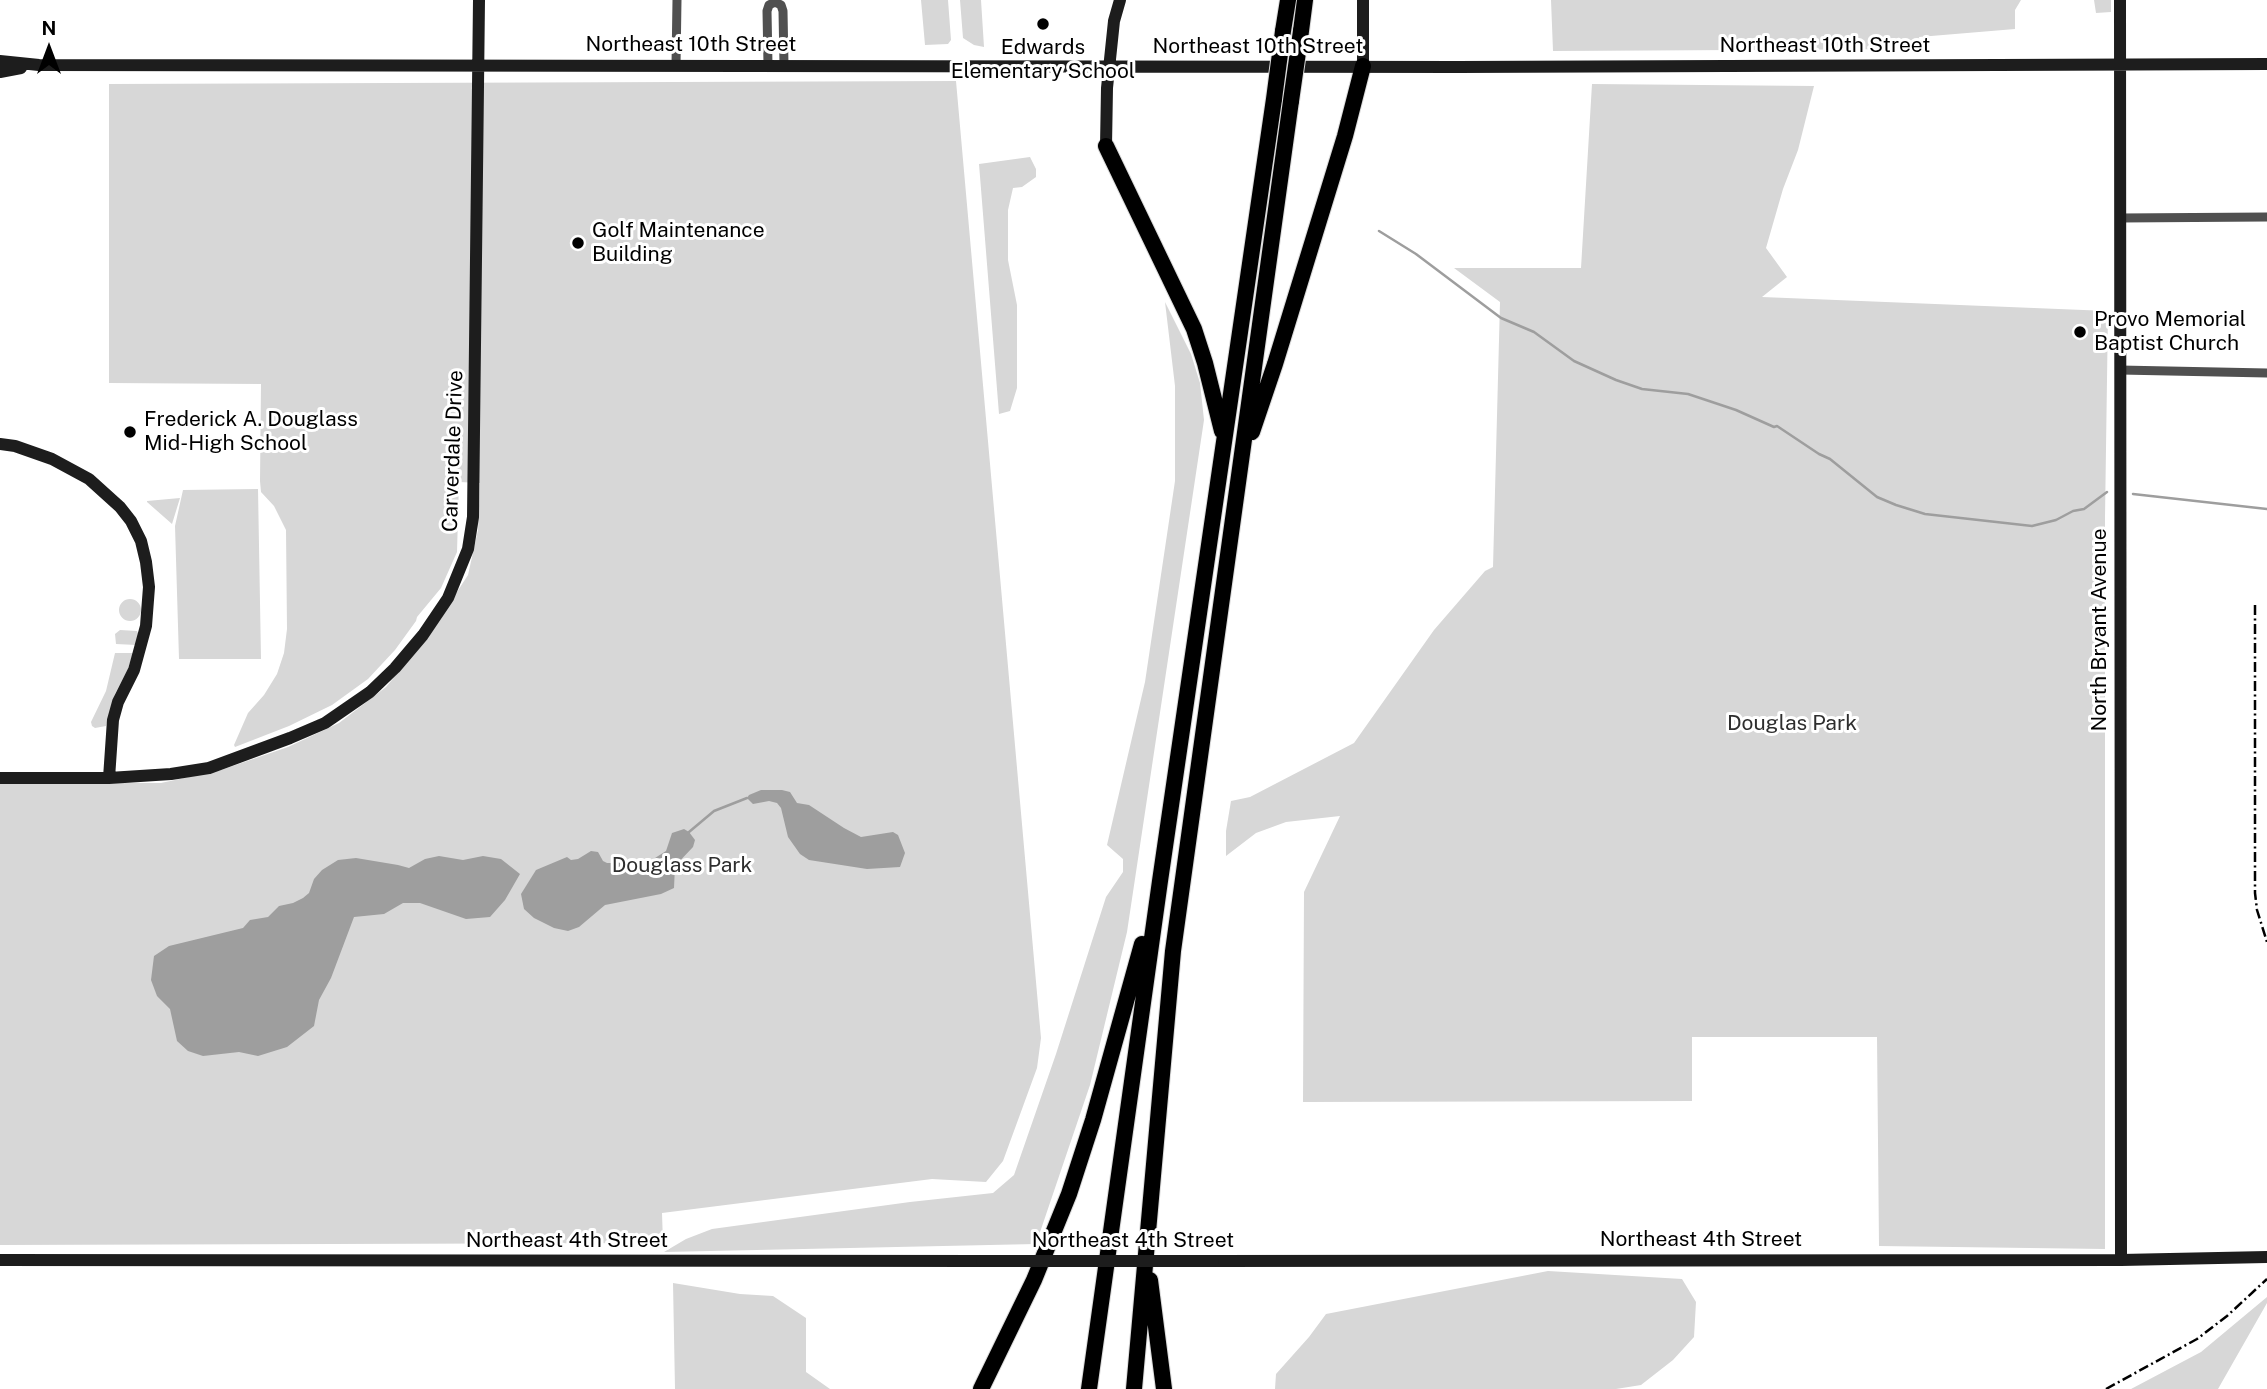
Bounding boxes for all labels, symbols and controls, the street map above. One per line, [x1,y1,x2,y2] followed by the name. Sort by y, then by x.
[14,14,84,84] north arrow
[1035,16,1051,32] marker: Edwards Elementary School
[42,17,56,39] text: N
[586,32,796,58] street label: Northeast 10th Street
[1720,33,1930,59] street label: Northeast 10th Street
[1153,34,1363,60] street label: Northeast 10th Street
[951,35,1135,85] place label: Edwards Elementary School
[592,218,765,268] place label: Golf Maintenance Building
[570,235,586,251] marker: Golf Maintenance Building
[2094,307,2246,357] place label: Provo Memorial Baptist Church
[2072,324,2088,340] marker: Provo Memorial Baptist Church
[438,370,468,532] street label: Carverdale Drive
[144,407,358,457] place label: Frederick A. Douglass Mid-High School
[122,424,138,440] marker: Frederick A. Douglass Mid-High School
[2087,528,2113,732] street label: North Bryant Avenue
[1727,711,1857,737] park label: Douglas Park
[612,853,752,879] park label: Douglass Park
[1600,1227,1802,1253] street label: Northeast 4th Street
[466,1228,668,1254] street label: Northeast 4th Street
[1032,1228,1234,1254] street label: Northeast 4th Street

